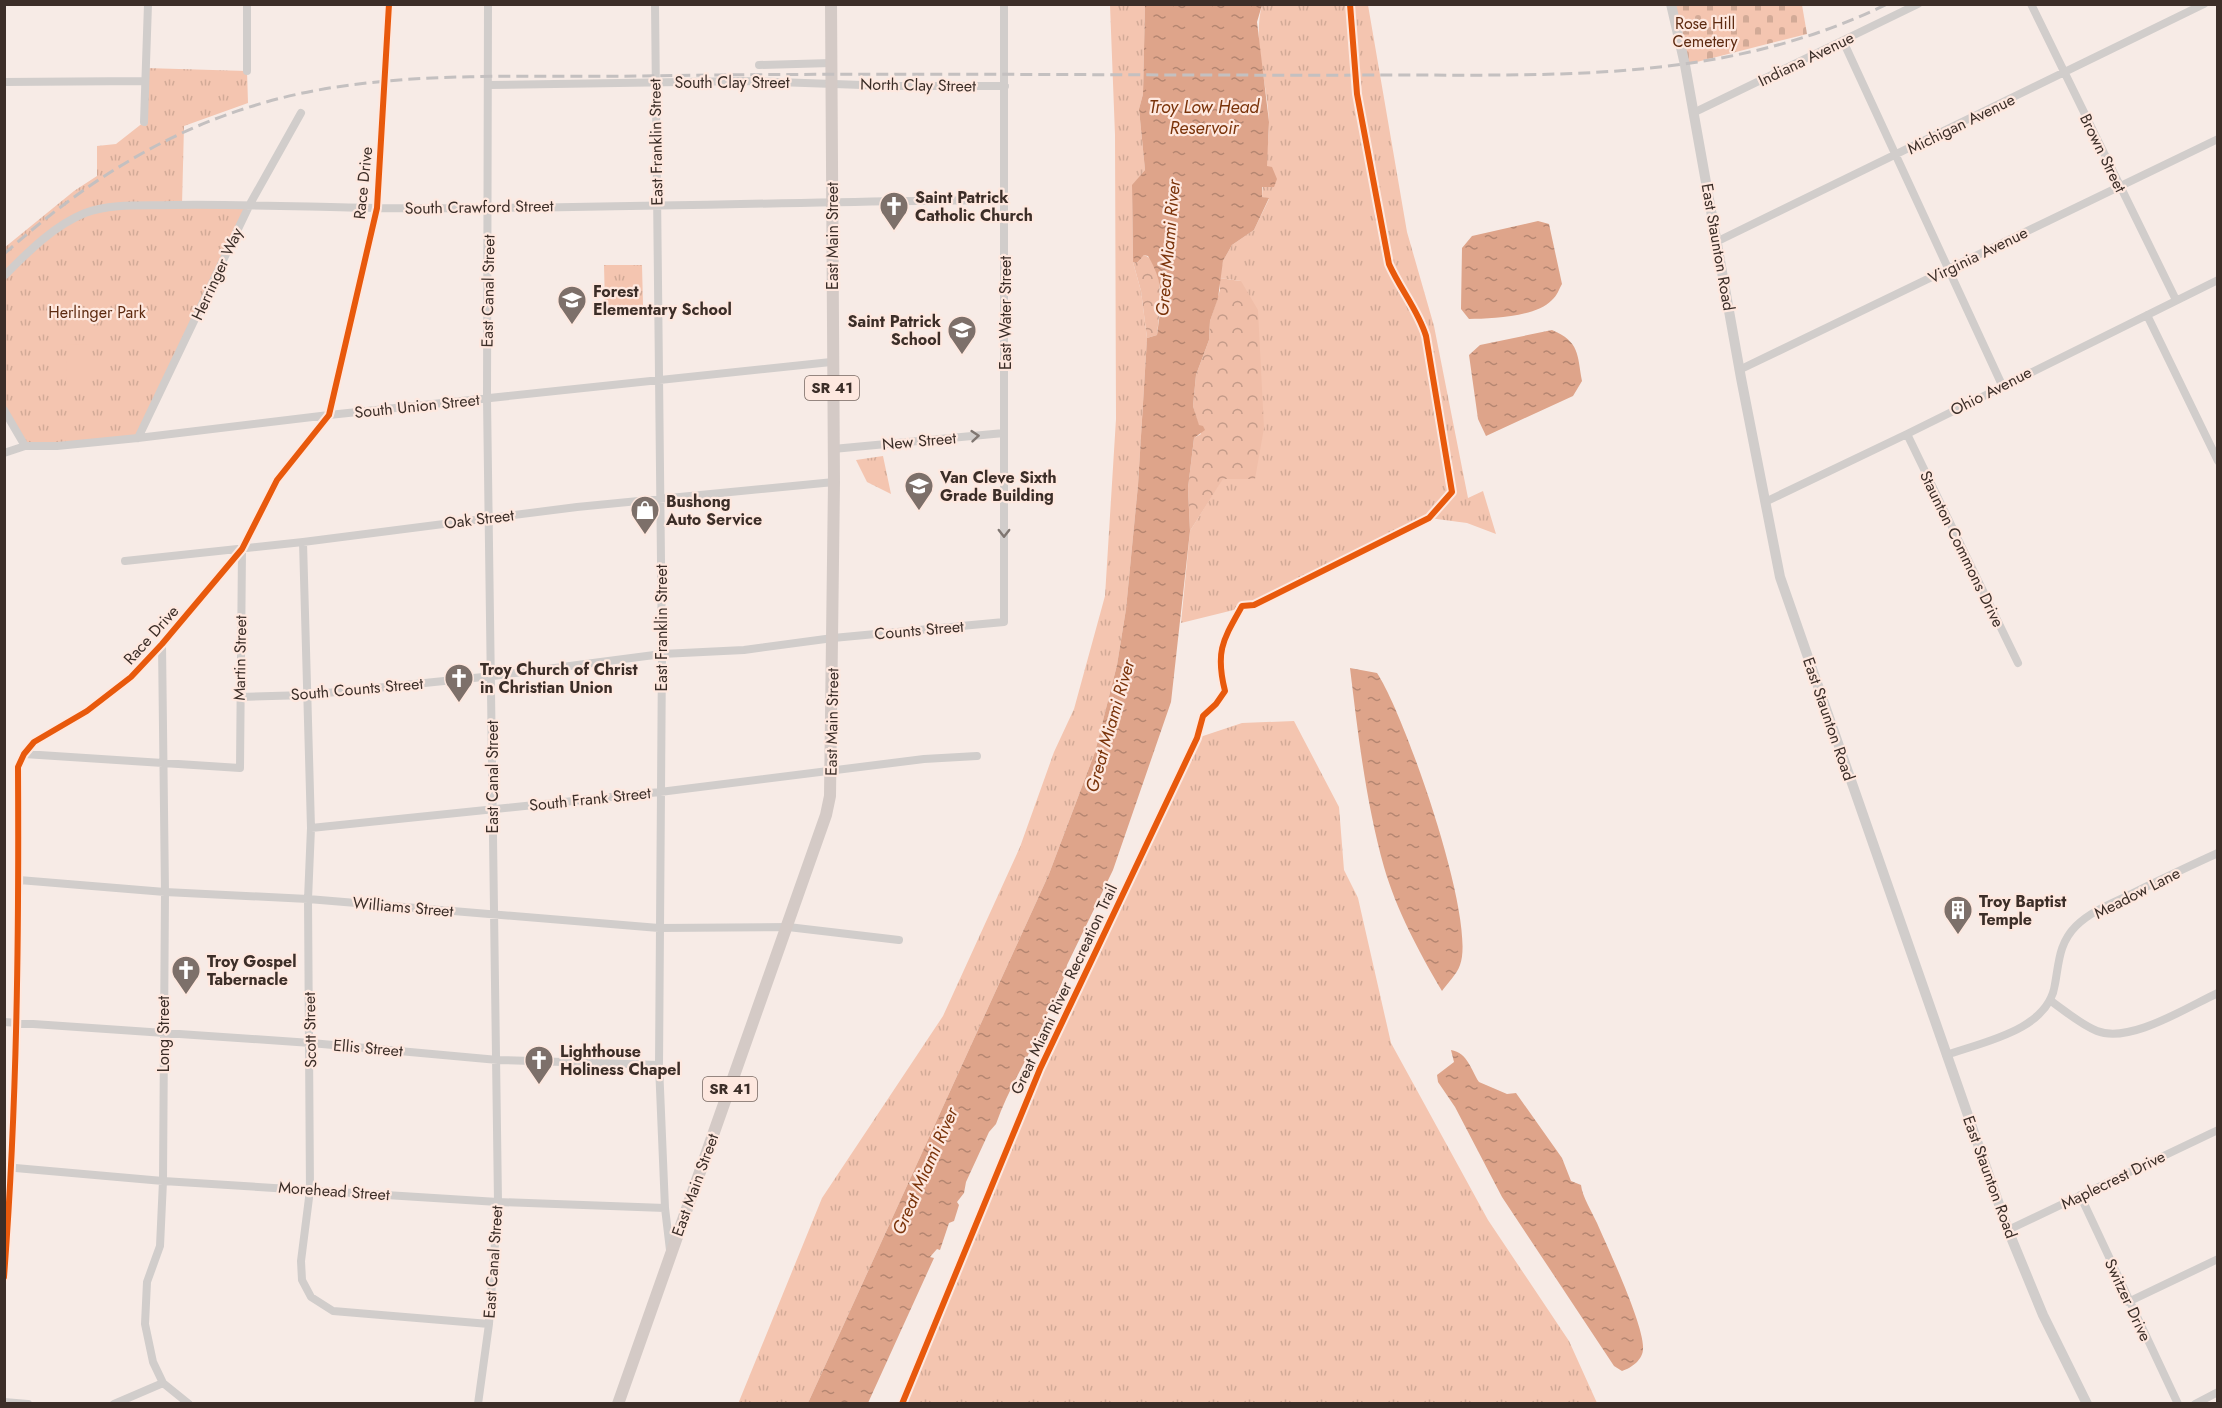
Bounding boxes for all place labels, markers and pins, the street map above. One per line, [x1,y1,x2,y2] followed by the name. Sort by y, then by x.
[915,186,1033,227] place label: Saint Patrick Catholic Church
[878,190,910,232] church icon: Saint Patrick Catholic Church
[593,280,732,321] place label: Forest Elementary School
[556,284,588,326] school or university icon: Forest Elementary School
[848,310,942,351] place label: Saint Patrick School
[946,314,978,356] school or university icon: Saint Patrick School
[939,466,1057,507] place label: Van Cleve Sixth Grade Building
[903,470,935,512] school or university icon: Van Cleve Sixth Grade Building
[665,490,762,531] place label: Bushong Auto Service
[629,494,661,536] shop icon: Bushong Auto Service
[480,658,638,699] place label: Troy Church of Christ in Christian Union
[443,662,475,704] church icon: Troy Church of Christ in Christian Union
[1979,890,2067,931] place label: Troy Baptist Temple
[1942,894,1974,936] building icon: Troy Baptist Temple
[207,950,297,991] place label: Troy Gospel Tabernacle
[170,954,202,996] church icon: Troy Gospel Tabernacle
[560,1040,681,1081] place label: Lighthouse Holiness Chapel
[523,1044,555,1086] church icon: Lighthouse Holiness Chapel

